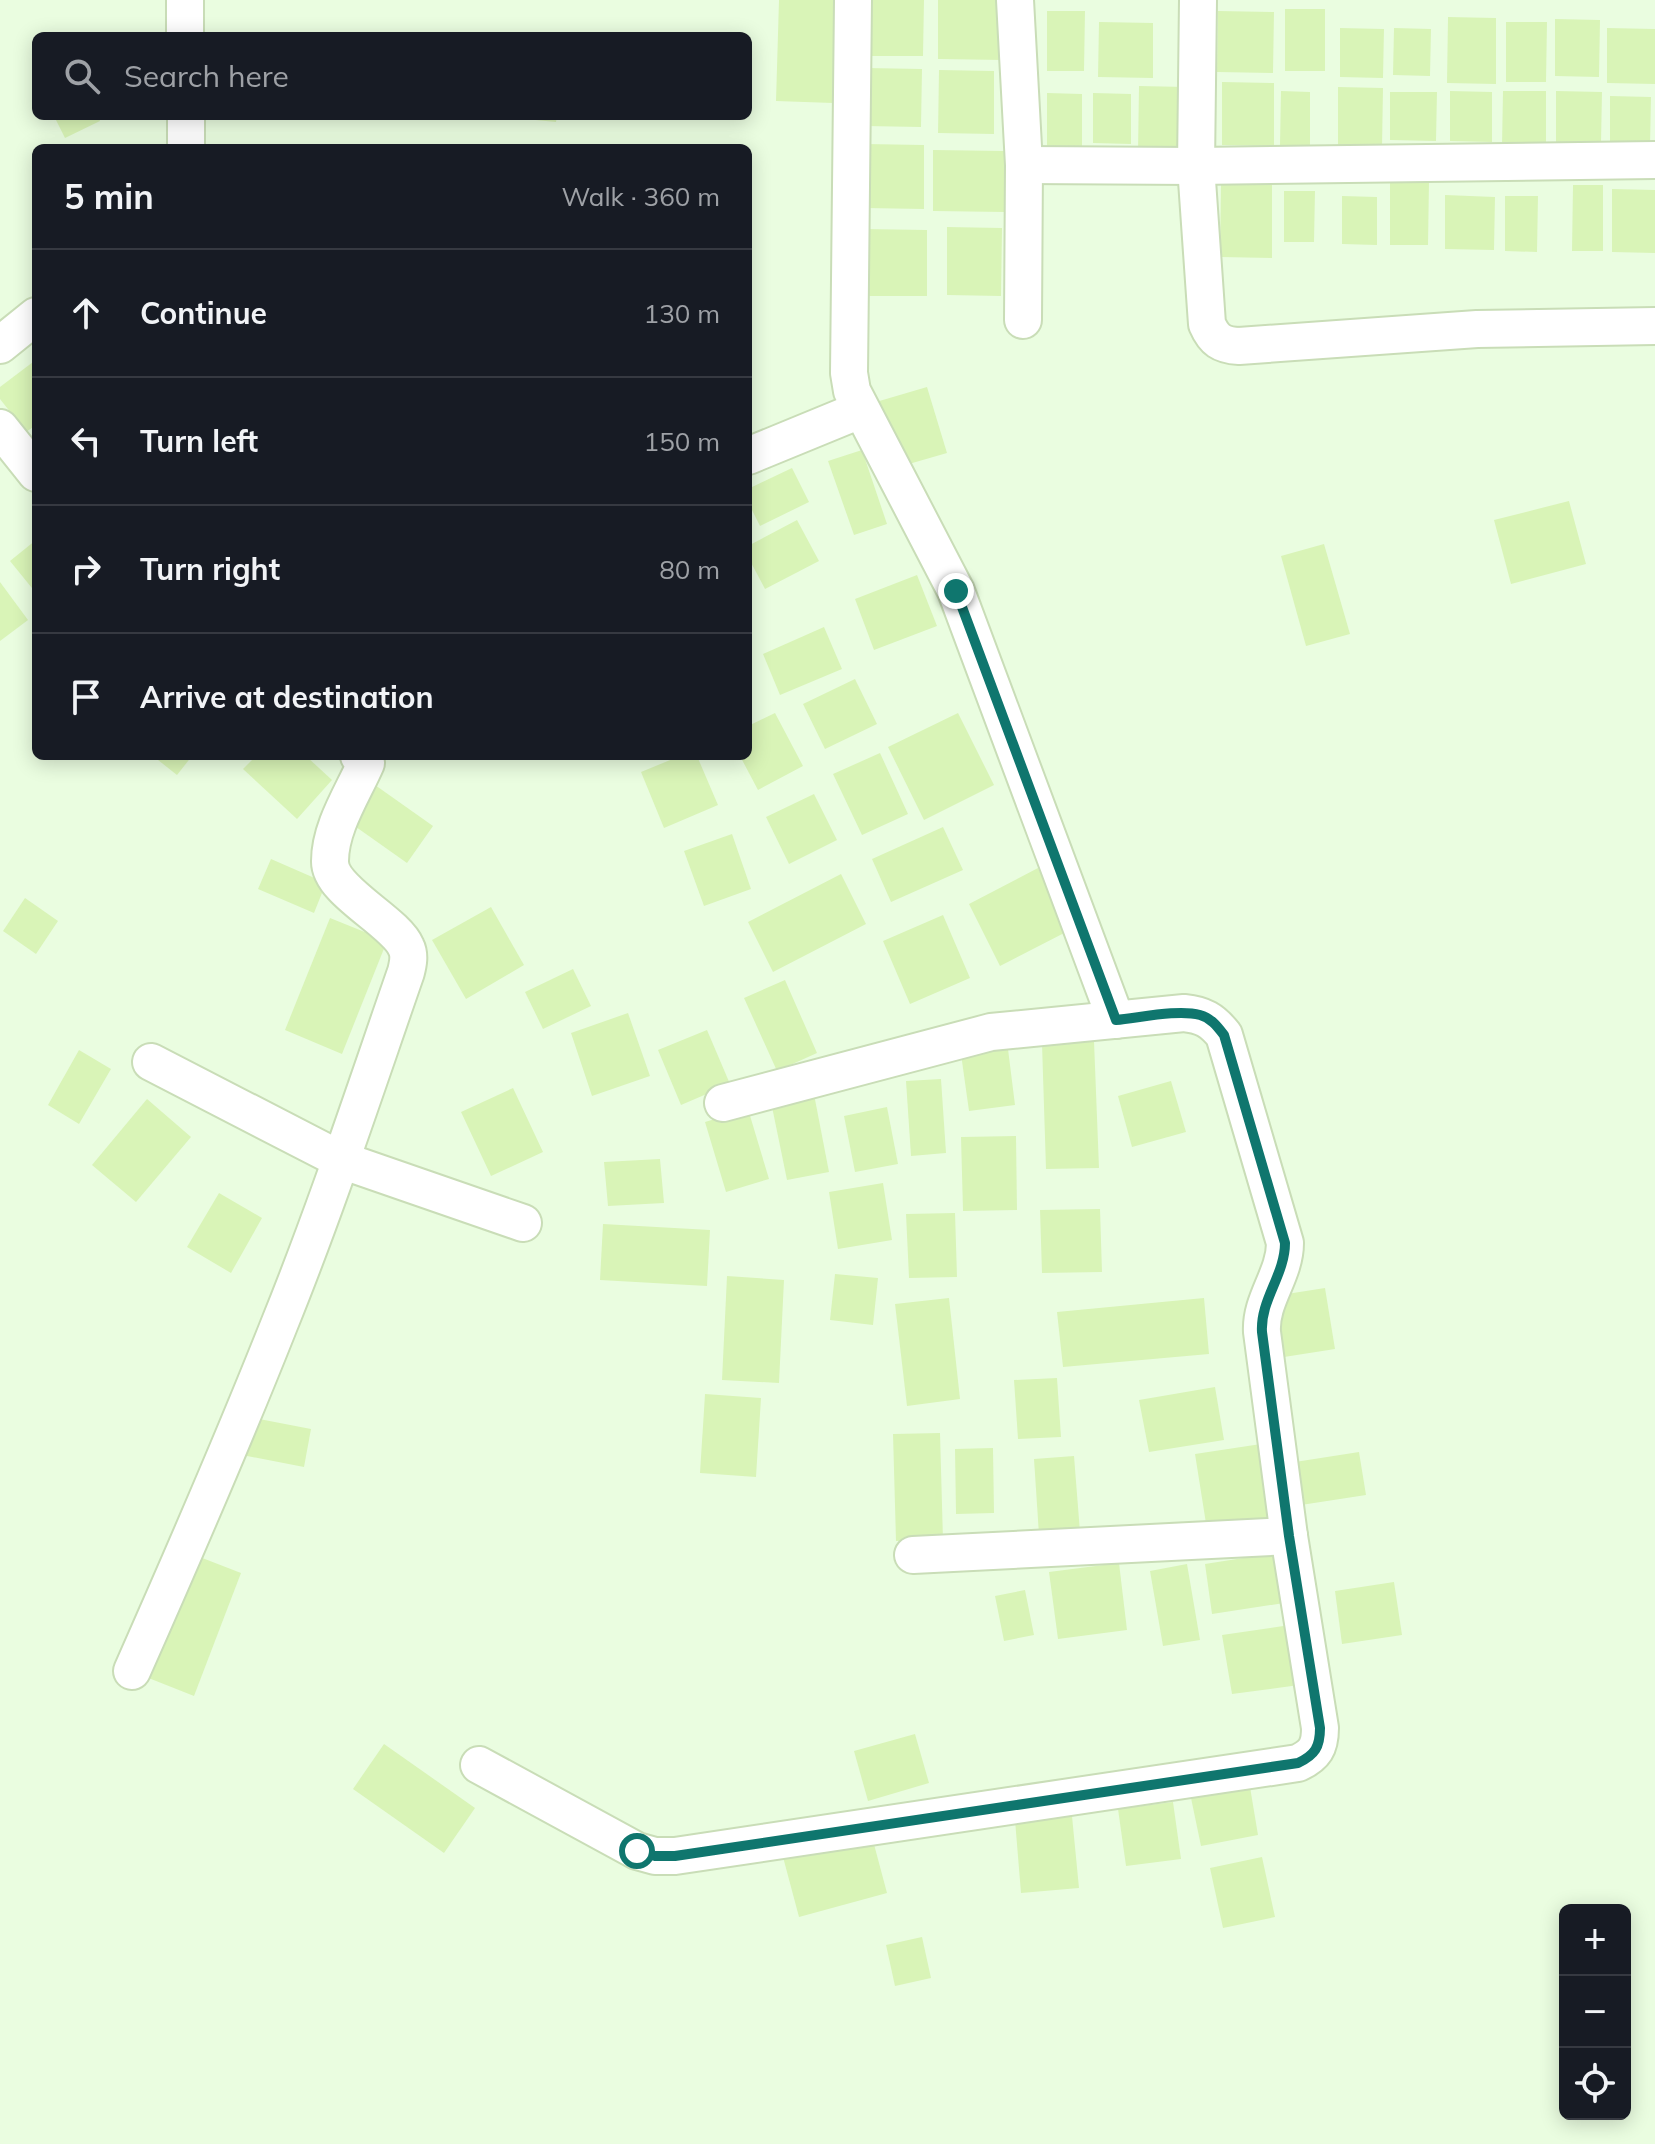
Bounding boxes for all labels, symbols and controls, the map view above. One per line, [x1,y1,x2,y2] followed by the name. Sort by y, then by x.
[32,32,752,120] search box
[60,54,104,98] icon: search
[124,57,289,95] text: Search here
[64,175,154,218] text: 5 min
[561,180,720,213] text: Walk · 360 m
[64,291,108,335] icon: ahead
[140,294,267,332] text: Continue
[644,297,720,330] text: 130 m
[64,419,108,463] icon: left
[140,422,258,460] text: Turn left
[644,425,720,458] text: 150 m
[64,547,108,591] icon: right
[140,550,280,588] text: Turn right
[659,553,720,586] text: 80 m
[938,573,974,609] route end
[64,675,108,719] icon: arrive
[140,678,434,716] text: Arrive at destination
[619,1833,655,1869] route start
[1559,1904,1631,2120] map controls
[1559,1904,1631,1976] button: +
[1559,1976,1631,2048] button: −
[1559,2048,1631,2120] button: locate

